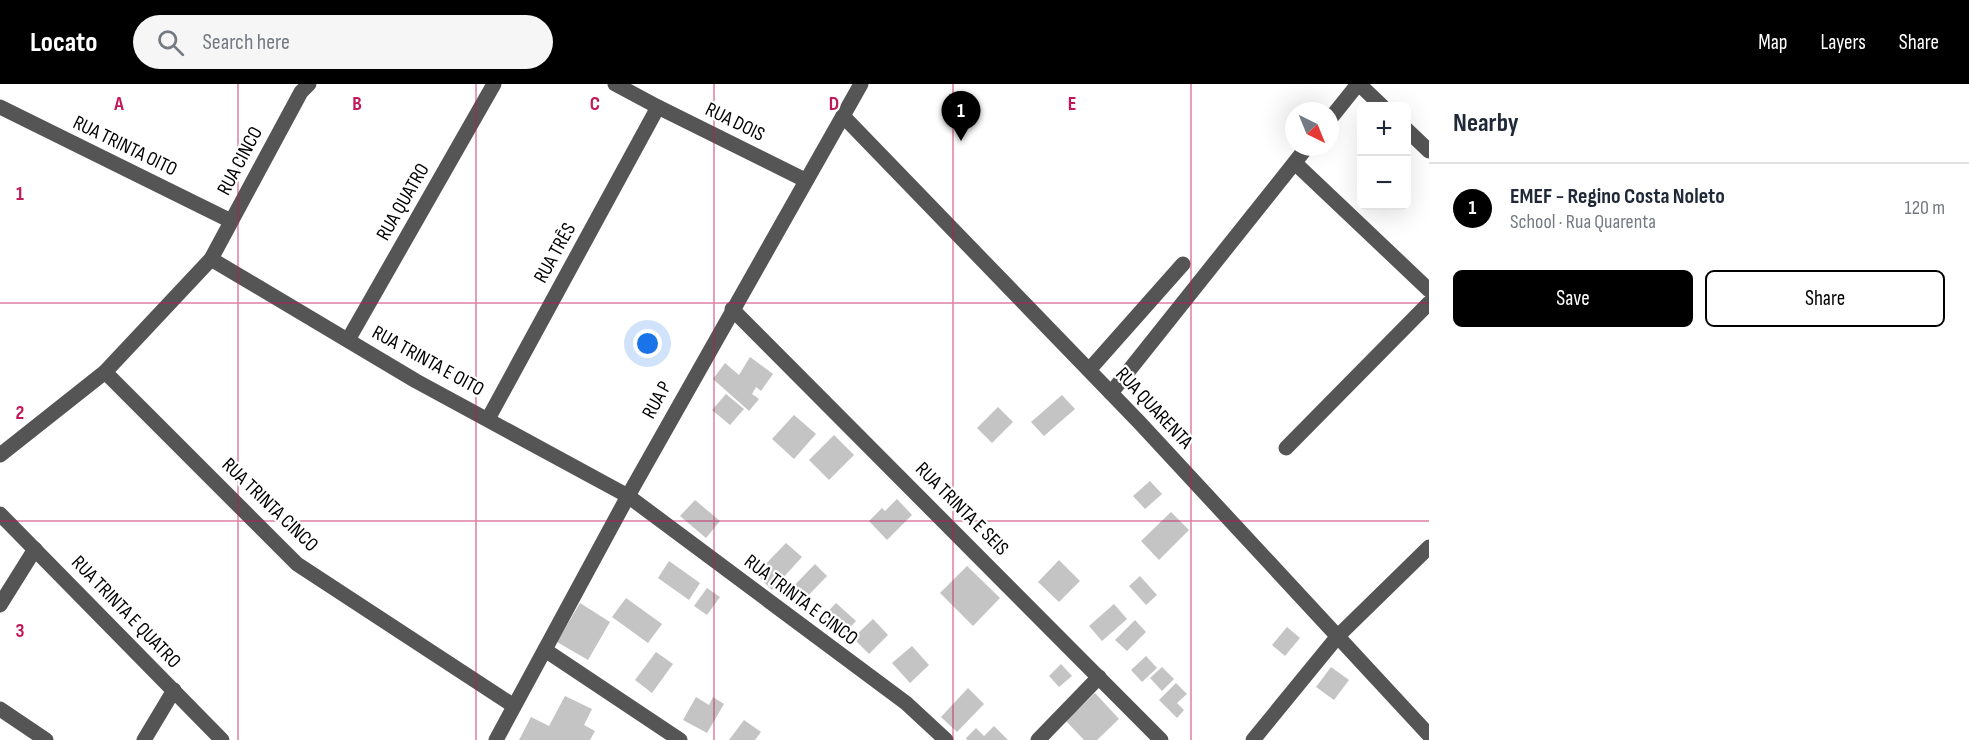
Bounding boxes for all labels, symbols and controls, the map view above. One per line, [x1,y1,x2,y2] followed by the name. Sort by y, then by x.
[133,15,553,69] search box
[30,26,97,59] text: Locato
[154,26,187,59] icon: search
[202,29,290,56] text: Search here
[1758,30,1787,55] text: Map
[1820,30,1866,55] text: Layers
[1899,30,1939,55] text: Share
[113,92,124,116] text: A
[352,92,362,116] text: B
[590,92,600,116] text: C
[829,92,839,116] text: D
[942,92,980,141] pin: 1
[1068,92,1076,116] text: E
[701,97,769,147] street label: RUA DOIS
[1285,102,1339,156] north arrow
[1357,102,1411,210] map controls
[1357,102,1411,156] button: +
[1453,108,1519,139] text: Nearby
[69,110,181,182] street label: RUA TRINTA OITO
[212,123,268,199] street label: RUA CINCO
[1357,156,1411,210] button: −
[371,159,435,245] street label: RUA QUATRO
[16,182,24,206] text: 1
[1510,183,1725,210] text: EMEF - Regino Costa Noleto
[1469,196,1476,220] text: 1
[1905,196,1945,220] text: 120 m
[1510,210,1656,234] text: School · Rua Quarenta
[529,219,581,287] street label: RUA TRÊS
[1453,270,1693,327] button: Save
[1705,270,1945,327] button: Share
[368,320,488,402] street label: RUA TRINTA E OITO
[633,329,662,358] your location
[1110,362,1198,454] street label: RUA QUARENTA
[637,377,677,423] street label: RUA P
[16,401,24,425] text: 2
[217,453,323,557] street label: RUA TRINTA CINCO
[910,457,1014,561] street label: RUA TRINTA E SEIS
[739,549,863,651] street label: RUA TRINTA E CINCO
[66,551,186,673] street label: RUA TRINTA E QUATRO
[16,619,25,643] text: 3

